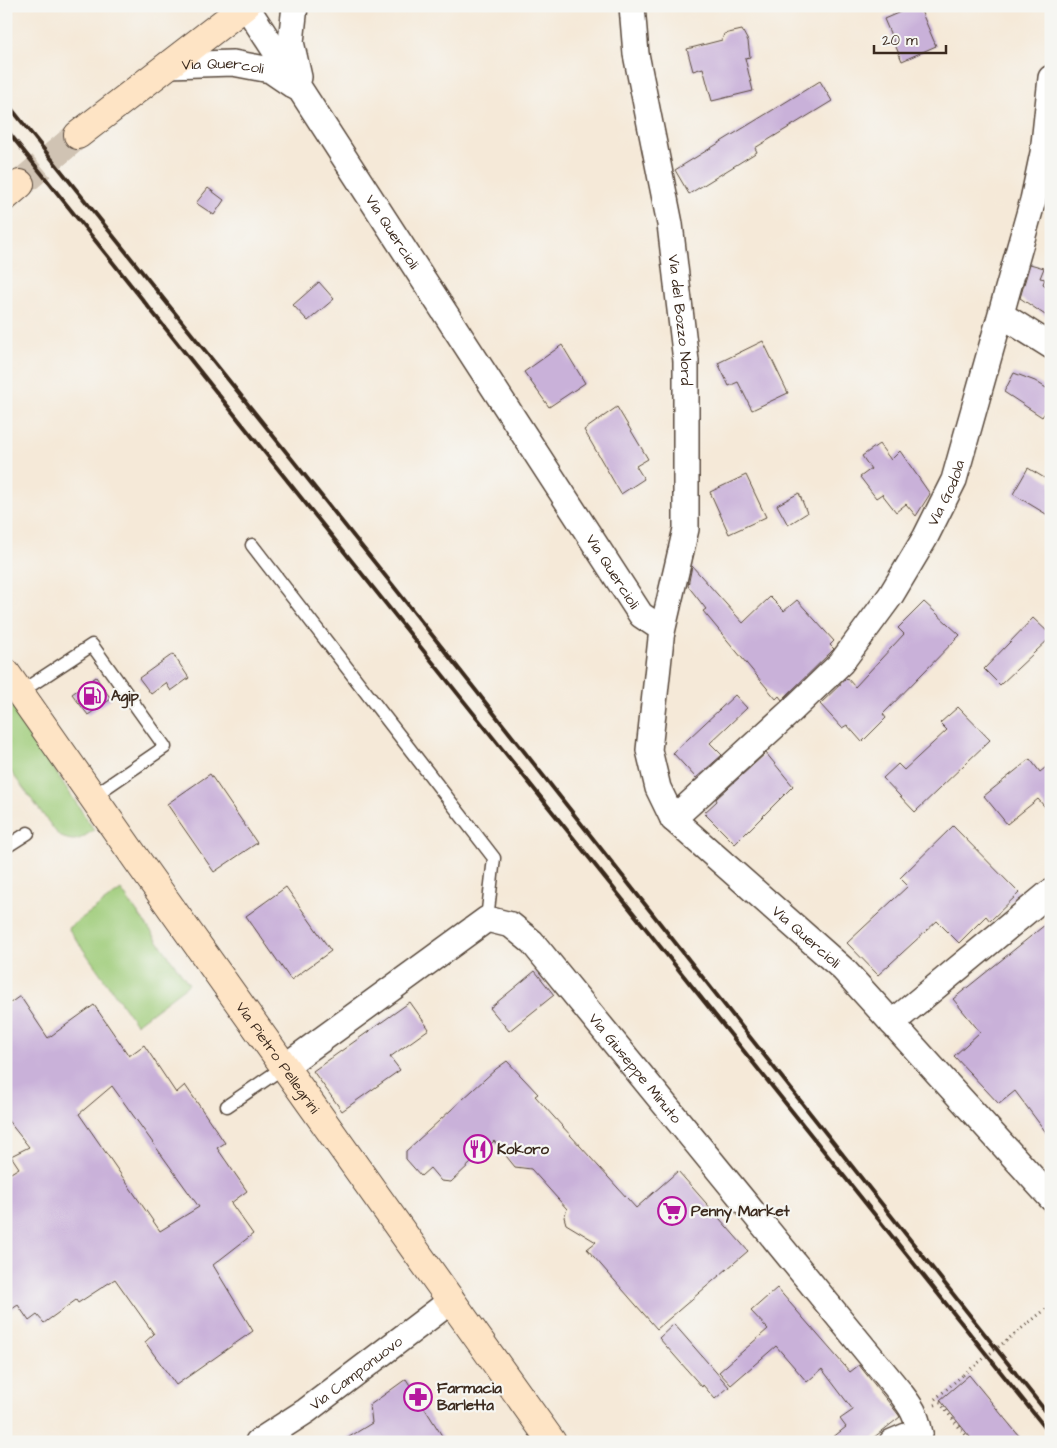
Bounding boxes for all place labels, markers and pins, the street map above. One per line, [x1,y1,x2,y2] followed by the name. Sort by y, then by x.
[77,681,107,711] fuel station icon: Agip
[111,686,140,709] place label: Agip
[463,1134,493,1164] restaurant icon: Kokoro
[497,1139,549,1160] place label: Kokoro
[657,1196,687,1226] supermarket icon: Penny Market
[691,1201,791,1223] place label: Penny Market
[437,1378,502,1416] place label: Farmacia Barletta
[403,1382,433,1412] pharmacy icon: Farmacia Barletta

